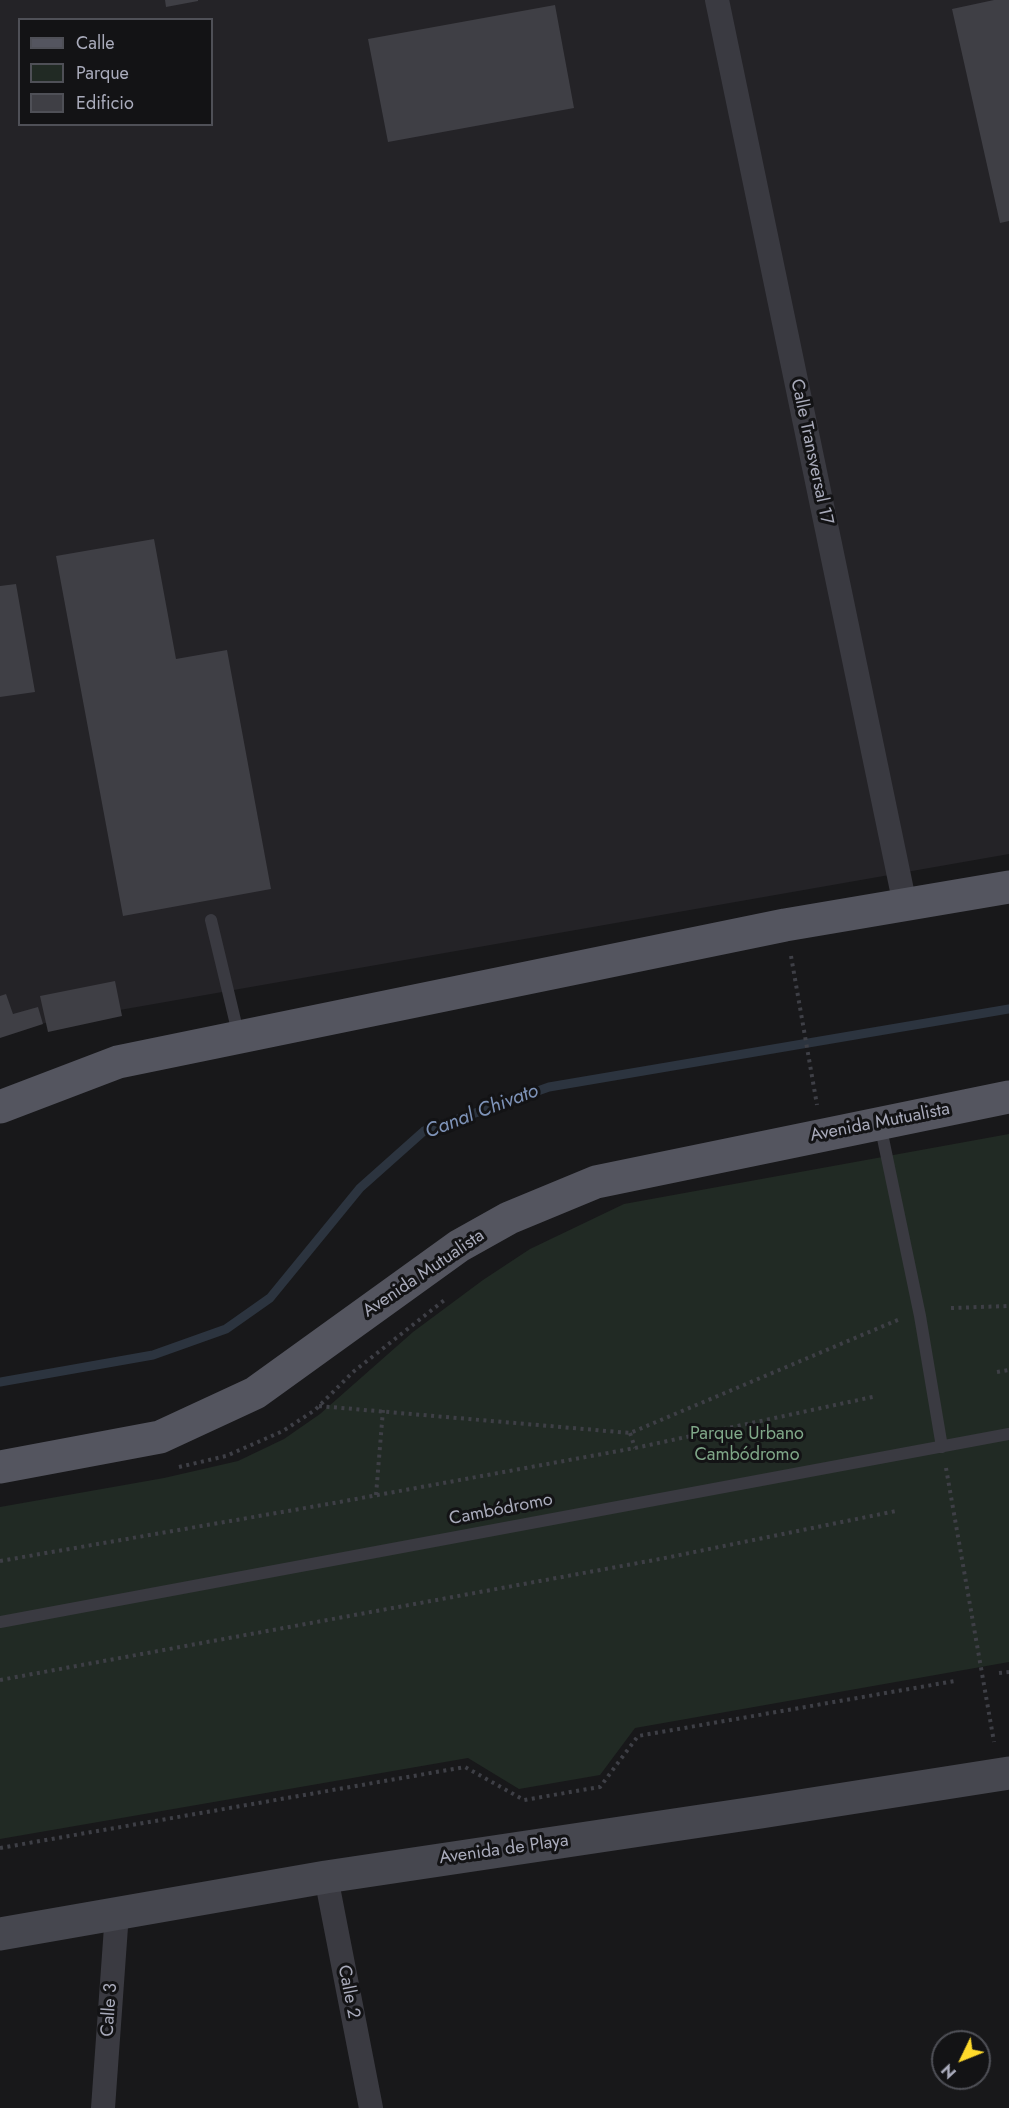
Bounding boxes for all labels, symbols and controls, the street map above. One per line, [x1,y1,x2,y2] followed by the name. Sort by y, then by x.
[18,18,213,126] legend
[76,30,115,56] text: Calle
[76,60,129,86] text: Parque
[76,90,134,116] text: Edificio
[785,377,837,527] street label: Calle Transversal 17
[422,1079,542,1145] water label: Canal Chivato
[808,1099,952,1147] street label: Avenida Mutualista
[359,1225,489,1323] street label: Avenida Mutualista
[690,1424,804,1466] park label: Parque Urbano Cambódromo
[447,1489,555,1531] street label: Cambódromo
[438,1830,570,1870] street label: Avenida de Playa
[332,1963,364,2021] street label: Calle 2
[97,1982,123,2038] street label: Calle 3
[931,2030,991,2090] north arrow
[936,2059,962,2084] text: N

